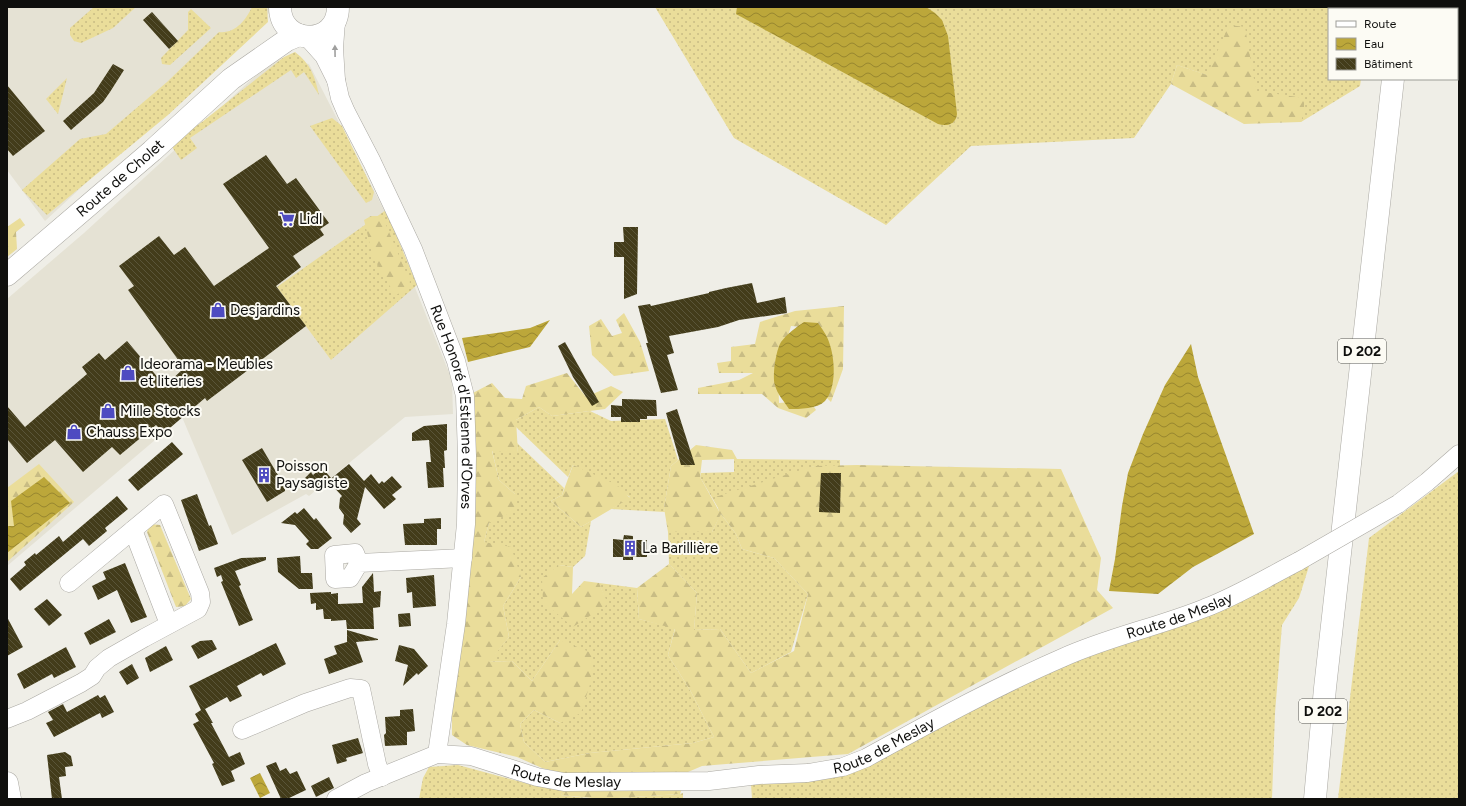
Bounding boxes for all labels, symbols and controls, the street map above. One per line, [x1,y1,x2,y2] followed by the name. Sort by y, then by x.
[1328,8,1458,80] legend
[1364,17,1397,31] text: Route
[1364,37,1384,51] text: Eau
[332,44,338,57] one-way arrow
[1364,57,1413,71] text: Bâtiment
[73,135,168,221] street label: Route de Cholet
[278,210,296,228] supermarket icon: Lidl
[299,210,322,228] place label: Lidl
[209,301,227,319] shop icon: Desjardins
[230,301,300,319] place label: Desjardins
[426,302,476,509] street label: Rue Honoré d'Estienne d'Orves
[1338,339,1386,363] road number: D 202
[140,355,273,390] place label: Ideorama - Meubles et literies
[119,364,137,382] shop icon: Ideorama - Meubles et literies
[99,402,117,420] shop icon: Mille Stocks
[120,402,201,420] place label: Mille Stocks
[65,423,83,441] shop icon: Chauss Expo
[86,423,173,441] place label: Chauss Expo
[276,457,348,492] place label: Poisson Paysagiste
[255,466,273,484] building icon: Poisson Paysagiste
[621,539,639,557] building icon: La Barillière
[642,539,718,557] place label: La Barillière
[1124,588,1235,643] street label: Route de Meslay
[1299,699,1347,723] road number: D 202
[832,713,938,778] street label: Route de Meslay
[509,760,621,791] street label: Route de Meslay

